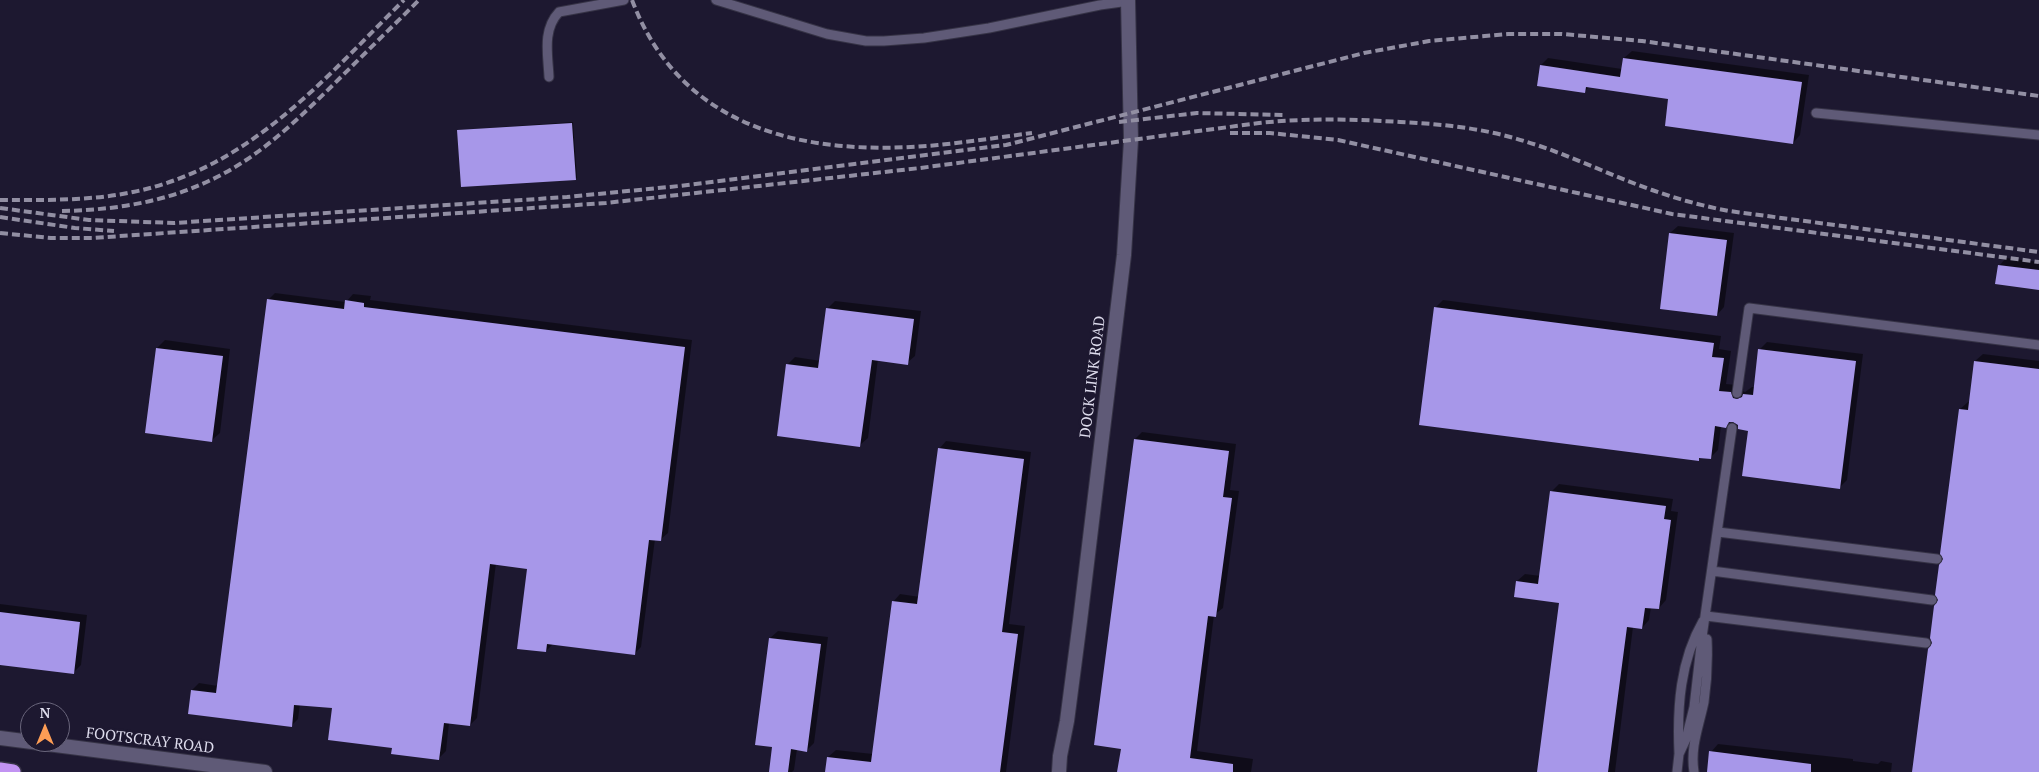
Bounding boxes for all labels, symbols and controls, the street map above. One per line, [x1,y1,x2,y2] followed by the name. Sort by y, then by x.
[1077,315,1109,439] street label: DOCK LINK ROAD
[20,702,70,752] north arrow
[40,703,50,722] text: N
[85,724,215,758] street label: FOOTSCRAY ROAD

